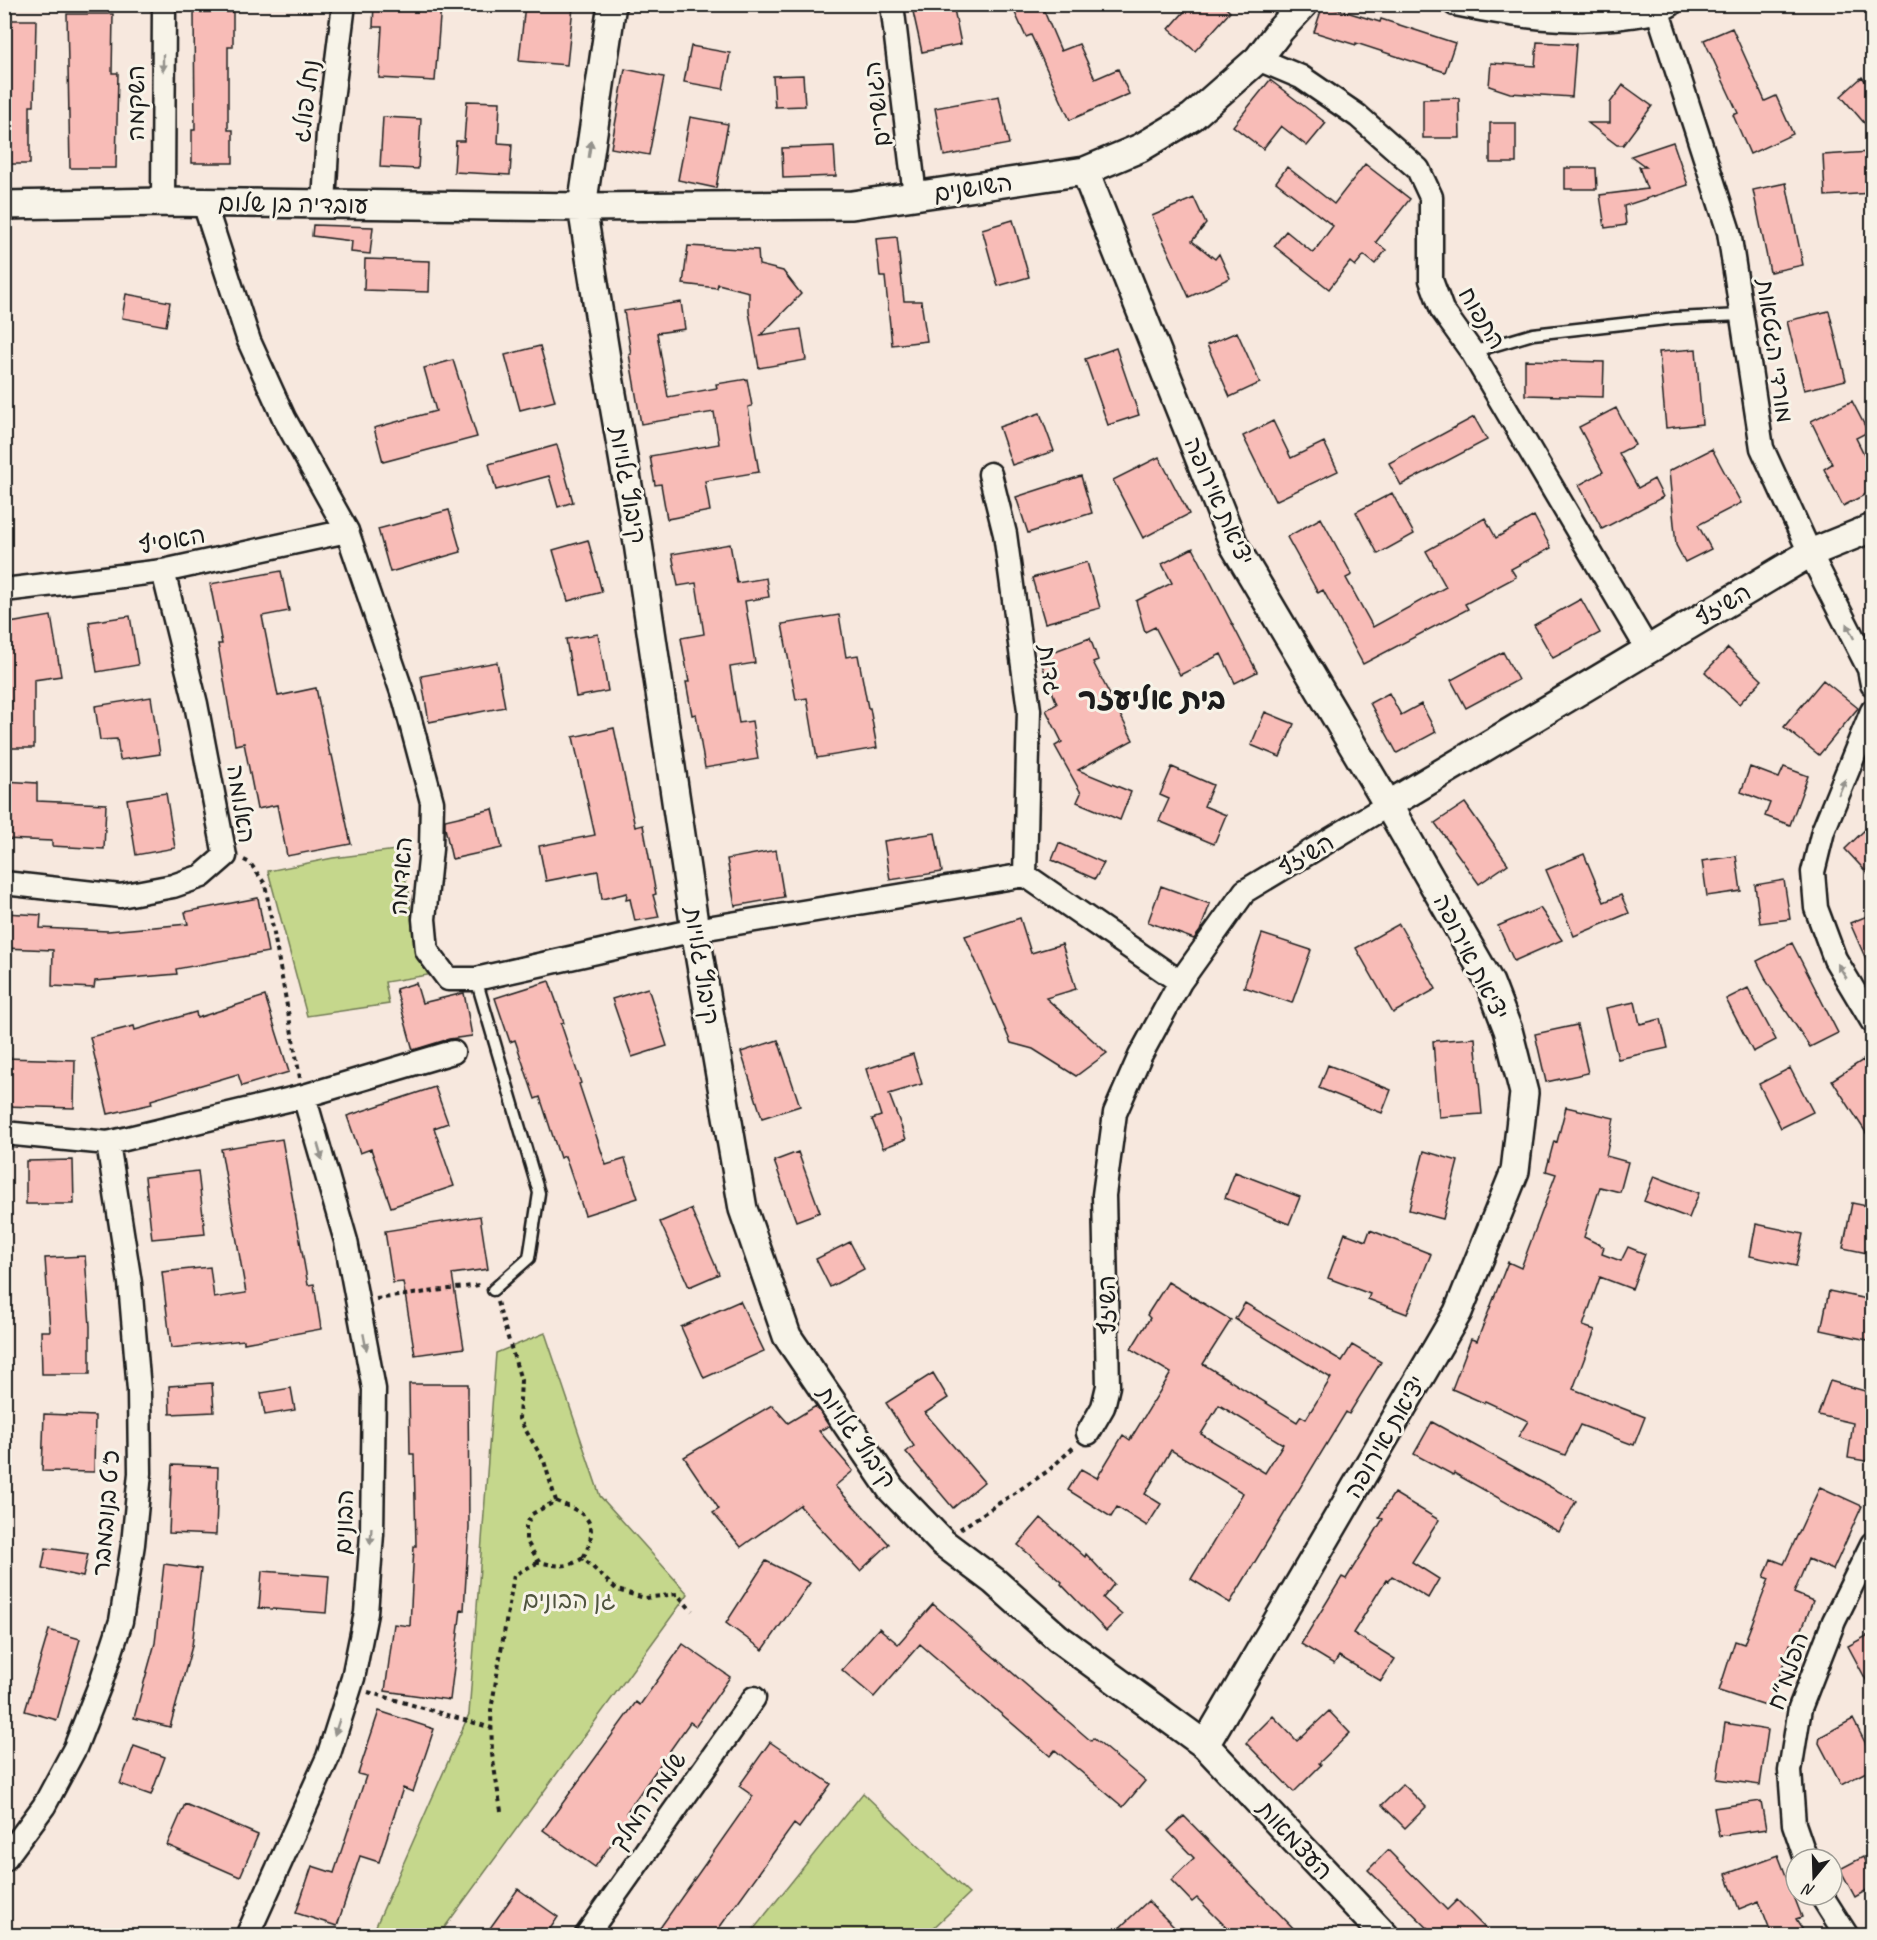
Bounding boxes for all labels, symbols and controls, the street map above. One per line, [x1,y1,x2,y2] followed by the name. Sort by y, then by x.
[158,53,168,72] one-way arrow
[286,58,326,144] street label: נחל פולג
[857,60,897,148] street label: הגושרים
[121,65,151,141] street label: השקמה
[586,140,595,159] one-way arrow
[931,167,1015,209] street label: השושנים
[218,188,369,220] street label: עובדיה בן שלום
[1750,275,1800,425] street label: מורדי הגטאות
[1452,281,1512,355] street label: התפוח
[603,422,653,546] street label: קיבוץ גלויות
[1177,432,1261,570] street label: יציאת אירופה
[136,519,208,561] street label: האסיף
[1690,577,1756,633] street label: השיזף
[1845,622,1855,639] one-way arrow
[1031,641,1068,697] street label: גדות
[1078,680,1226,718] district label: בית אליעזר
[220,763,262,845] street label: האלומה
[1837,777,1847,795] one-way arrow
[1273,827,1339,883] street label: השיזף
[383,836,419,916] street label: האדמה
[1427,889,1515,1025] street label: יציאת אירופה
[678,903,726,1027] street label: קיבוץ גלויות
[1837,963,1848,979] one-way arrow
[316,1143,325,1161] one-way arrow
[1091,1275,1123,1335] street label: השיזף
[361,1333,370,1352] one-way arrow
[1338,1370,1432,1504] street label: יציאת אירופה
[810,1378,903,1494] street label: קיבוץ גלויות
[86,1449,126,1577] street label: כ"ט בנובמבר
[328,1489,360,1555] street label: הבונים
[367,1527,376,1546] one-way arrow
[523,1585,616,1615] park label: גן הבונים
[1761,1628,1815,1714] street label: הפלמ״ח
[332,1718,341,1736] one-way arrow
[603,1746,693,1856] street label: שלמה המלך
[1249,1793,1339,1886] street label: העצמאות
[1784,1847,1844,1907] north arrow
[1799,1878,1817,1901] text: N

